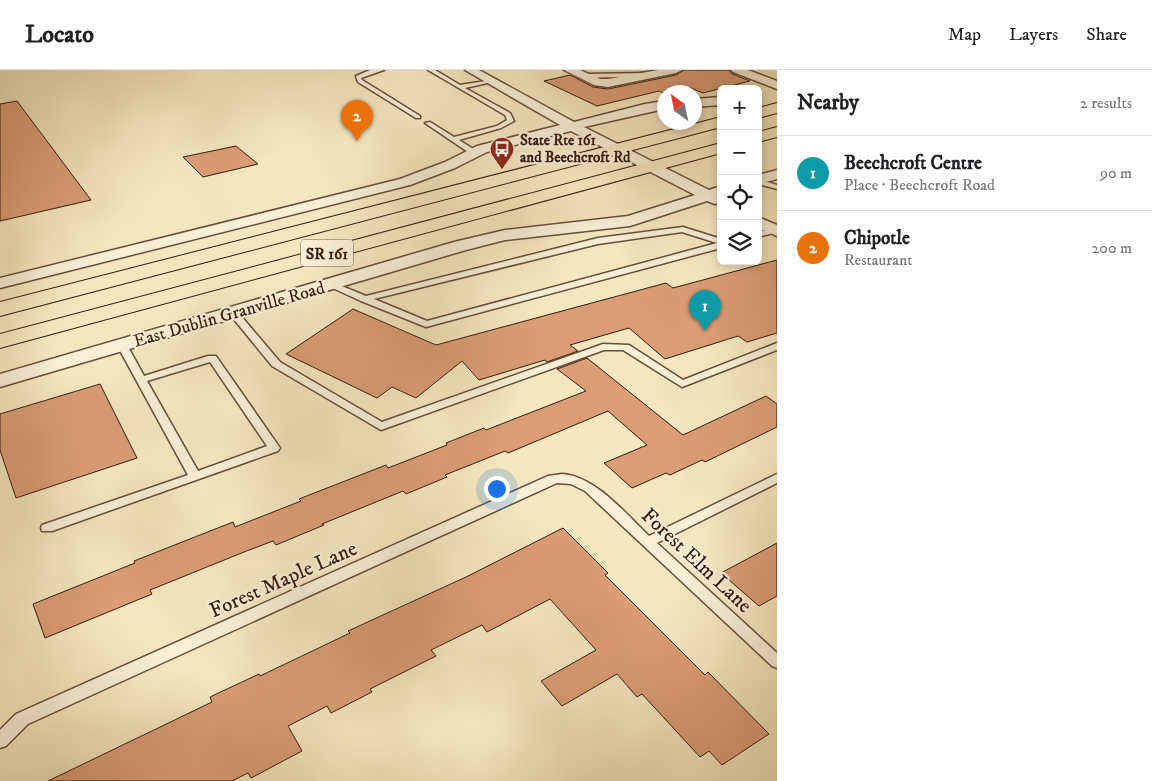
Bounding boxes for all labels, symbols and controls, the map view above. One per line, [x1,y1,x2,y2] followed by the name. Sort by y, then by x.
[25,20,94,50] text: Locato
[948,24,981,46] text: Map
[1009,24,1058,46] text: Layers
[1086,24,1127,46] text: Share
[657,85,702,130] north arrow
[717,85,762,265] map controls
[717,85,762,130] button: +
[797,90,859,116] text: Nearby
[1080,93,1132,113] text: 2 results
[341,100,373,141] pin: 2
[717,130,762,175] button: −
[520,131,631,167] place label: State Rte 161 and Beechcroft Rd
[489,136,515,170] bus stop icon: State Rte 161 and Beechcroft Rd
[844,152,982,175] text: Beechcroft Centre
[810,163,816,183] text: 1
[1100,163,1132,183] text: 90 m
[717,175,762,220] button: locate
[844,175,995,195] text: Place · Beechcroft Road
[717,220,762,265] button: layers
[844,227,910,250] text: Chipotle
[809,238,817,258] text: 2
[1091,238,1132,258] text: 200 m
[301,240,353,267] road number: SR 161
[844,250,912,270] text: Restaurant
[131,277,327,353] street label: East Dublin Granville Road
[689,290,721,331] pin: 1
[484,476,510,502] your location
[635,503,757,619] street label: Forest Elm Lane
[206,536,361,624] street label: Forest Maple Lane

